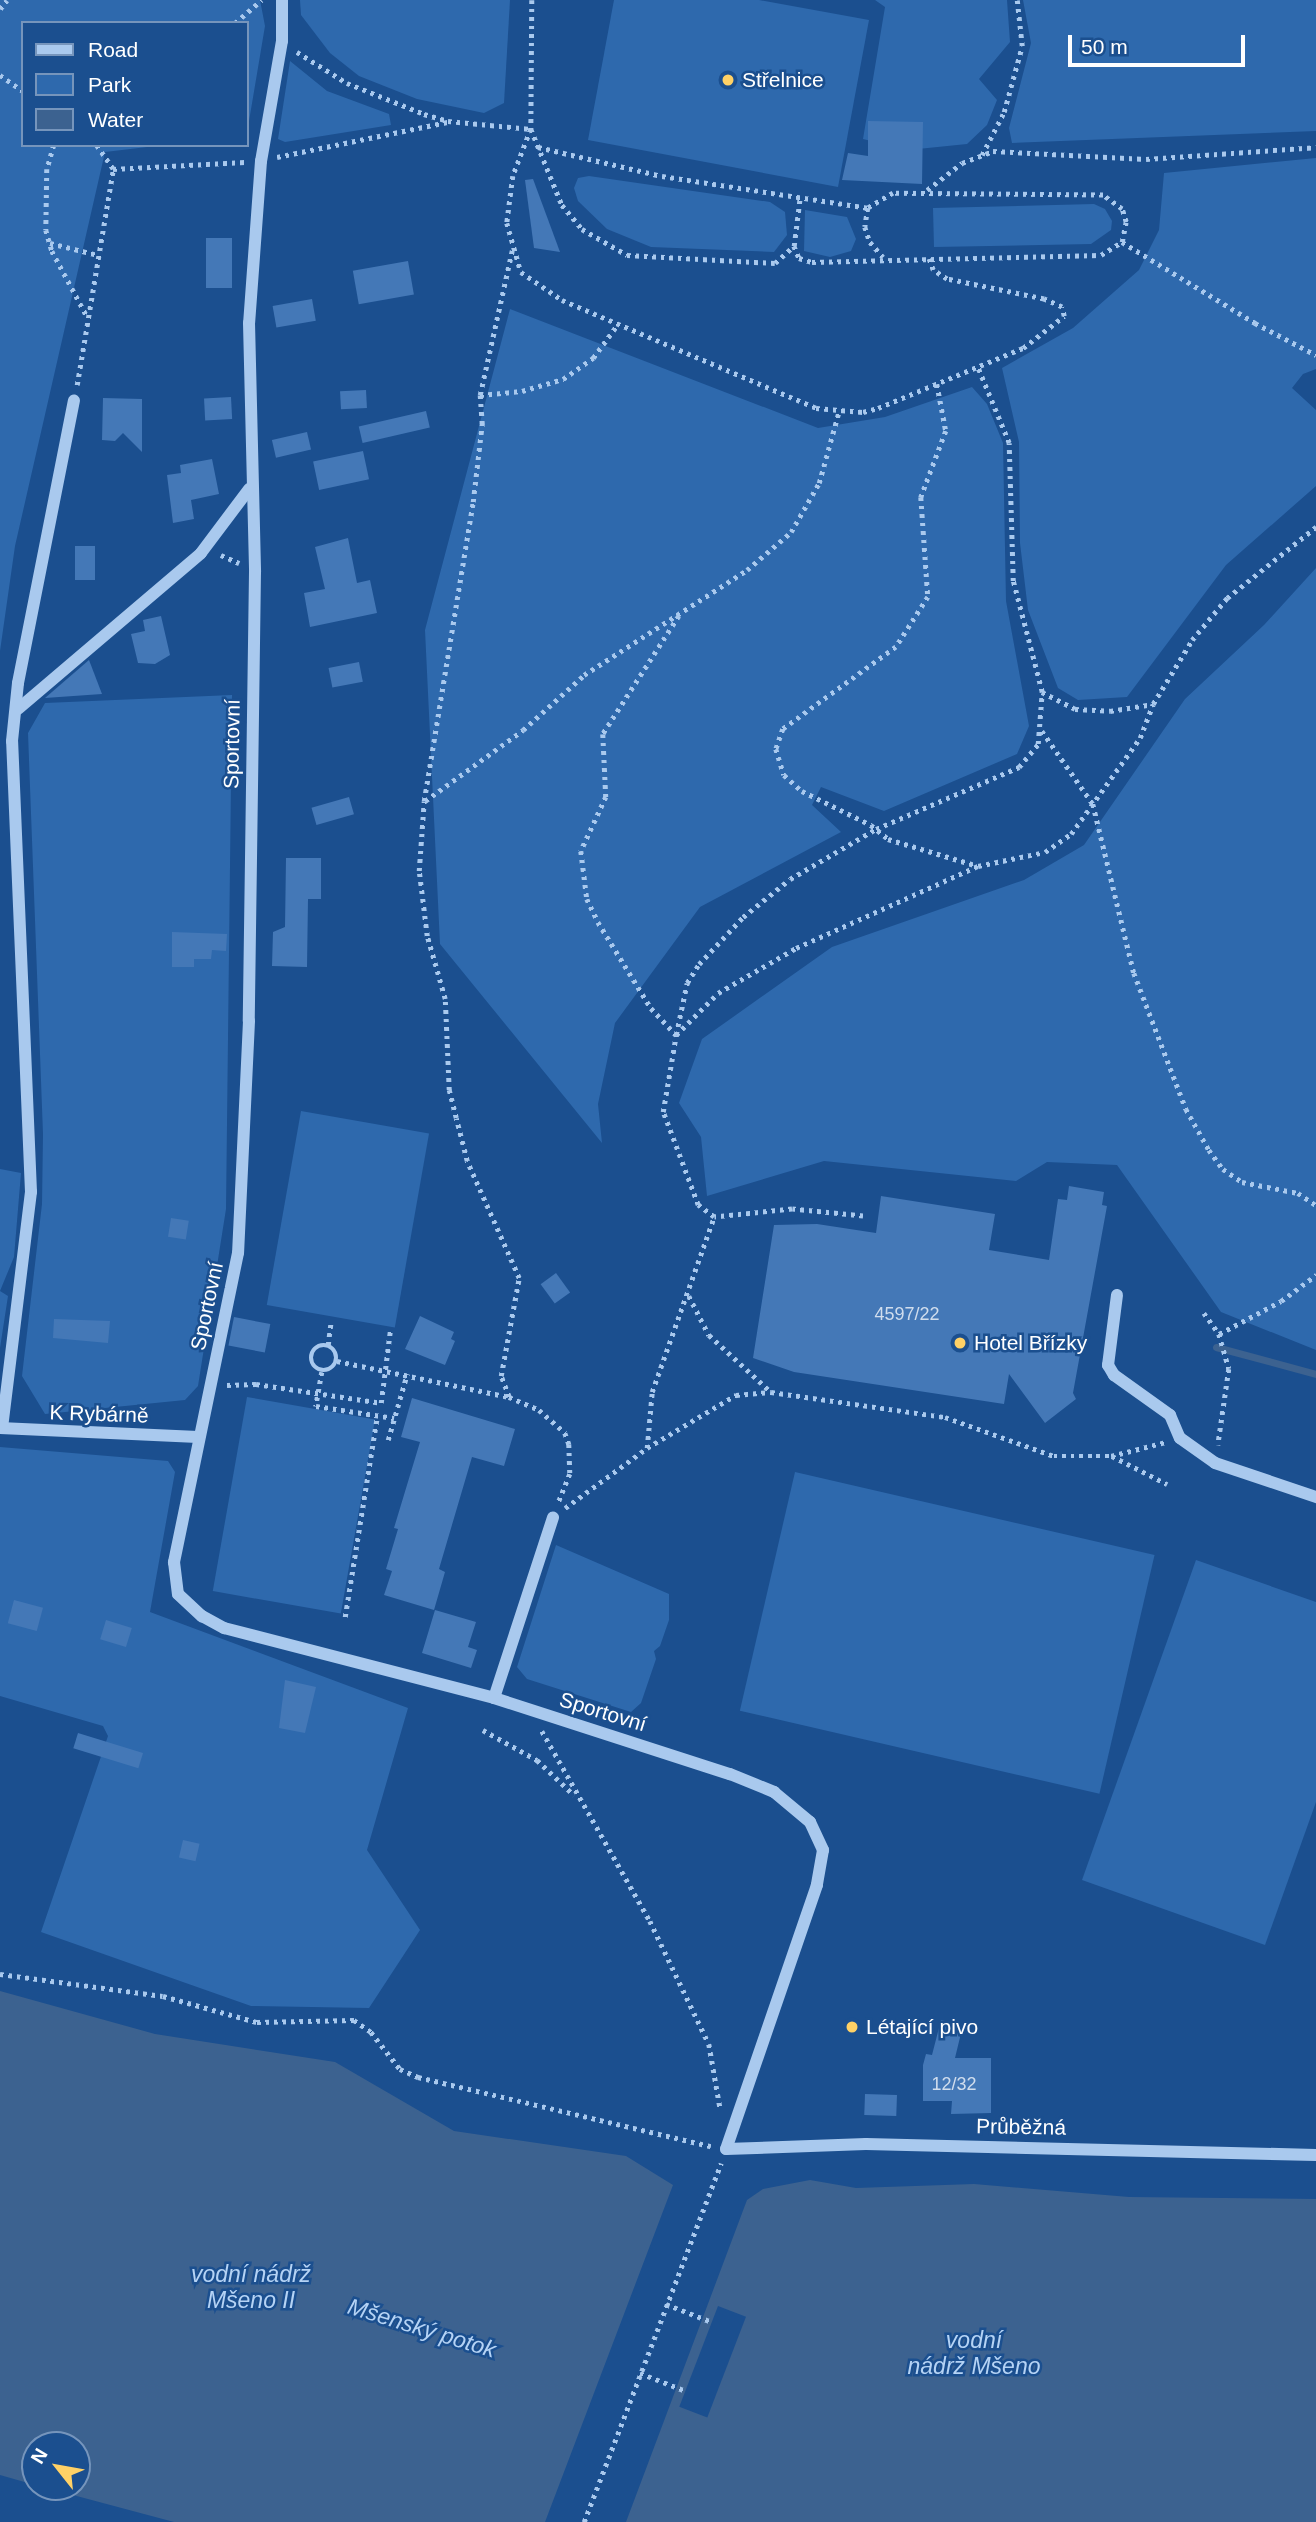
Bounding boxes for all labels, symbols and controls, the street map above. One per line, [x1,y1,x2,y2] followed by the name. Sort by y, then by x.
[21,21,248,147] legend
[1071,21,1248,65] scale bar
[1081,35,1128,58] text: 50 m
[88,38,138,61] text: Road
[742,67,824,93] place label: Střelnice
[720,72,736,88] marker: Střelnice
[88,73,131,96] text: Park
[88,108,143,131] text: Water
[219,699,245,789] street label: Sportovní
[185,1259,229,1353] street label: Sportovní
[874,1303,940,1325] house number: 4597/22
[974,1330,1087,1356] place label: Hotel Břízky
[952,1335,968,1351] marker: Hotel Břízky
[49,1400,149,1428] street label: K Rybárně
[556,1687,650,1737] street label: Sportovní
[866,2014,978,2040] place label: Létající pivo
[844,2019,860,2035] marker: Létající pivo
[931,2073,977,2095] house number: 12/32
[976,2114,1066,2140] street label: Průběžná
[191,2260,311,2314] water label: vodní nádrž Mšeno II
[345,2292,499,2364] water label: Mšenský potok
[908,2326,1040,2380] water label: vodní nádrž Mšeno
[21,2431,91,2501] north arrow
[27,2445,52,2467] text: N

